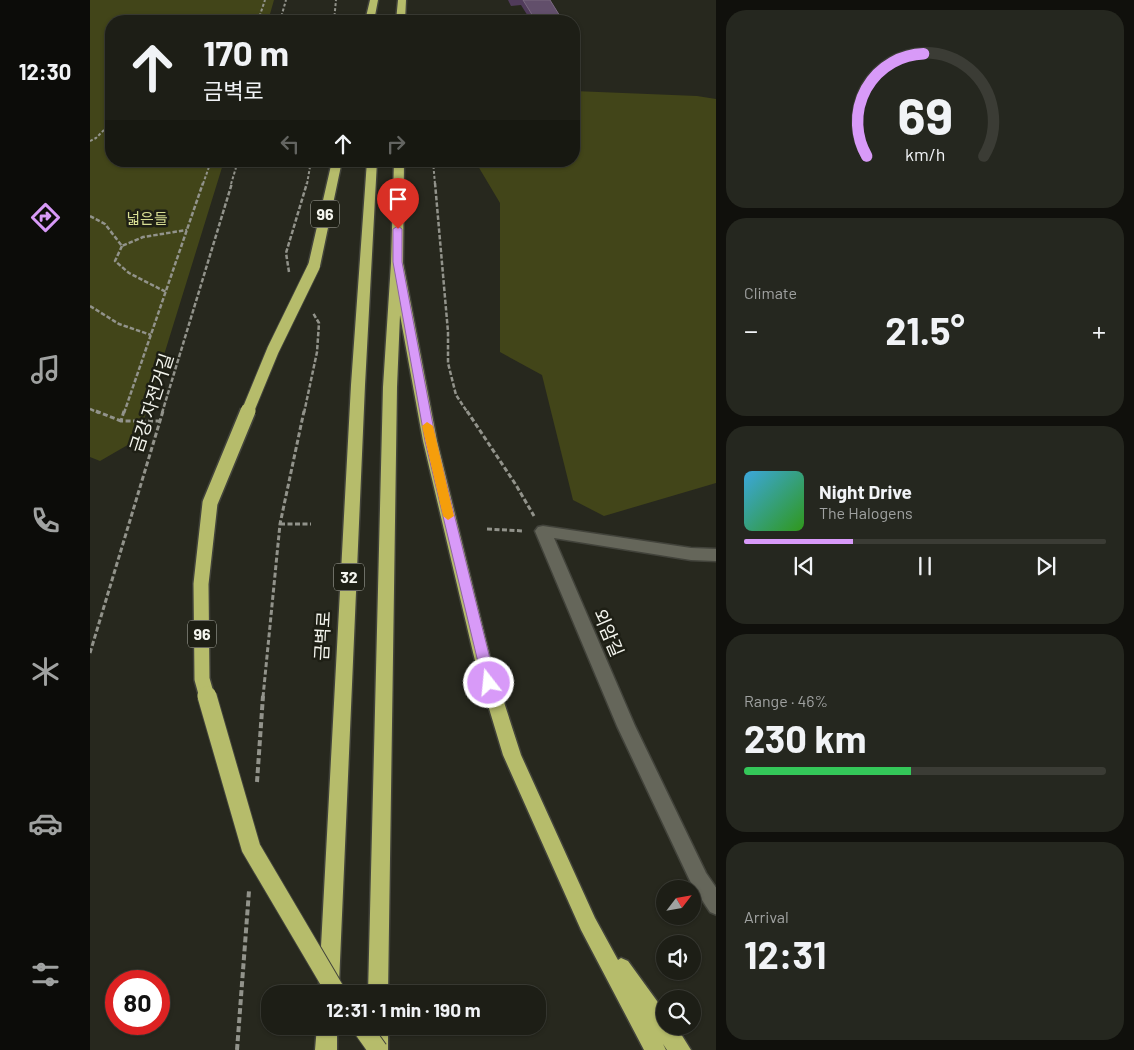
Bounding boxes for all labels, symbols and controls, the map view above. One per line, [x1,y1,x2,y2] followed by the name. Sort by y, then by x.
[203,31,289,73] text: 170 m
[120,35,185,100] icon: ahead
[19,58,71,84] text: 12:30
[203,77,264,103] text: 금벽로
[897,83,953,145] text: 69
[276,130,304,158] icon: left
[329,130,357,158] icon: ahead
[382,130,410,158] icon: right
[905,143,945,165] text: km/h
[377,178,419,229] pin
[384,185,412,213] icon: arrive
[28,200,63,235] icon: directions
[311,200,339,228] road number: 96
[126,209,168,227] park label: 넓은들
[744,283,797,302] text: Climate
[885,307,965,353] text: 21.5°
[744,313,758,347] text: −
[1092,313,1106,347] text: +
[125,350,177,455] street label: 금강 자전거길
[28,352,63,387] icon: music
[819,480,912,503] text: Night Drive
[28,503,63,538] icon: phone
[819,503,913,522] text: The Halogens
[790,552,818,580] icon: previous
[911,552,939,580] icon: pause
[1032,552,1060,580] icon: next
[334,564,364,590] road number: 32
[589,605,629,660] street label: 외암길
[310,611,334,661] street label: 금벽로
[188,620,216,648] road number: 96
[28,654,63,689] icon: climate
[462,656,514,708] position arrow
[744,691,828,710] text: Range · 46%
[744,715,867,761] text: 230 km
[28,806,63,841] icon: car
[656,880,701,925] north arrow
[656,880,701,1035] map controls
[744,907,789,926] text: Arrival
[744,931,826,977] text: 12:31
[656,935,701,980] button: sound
[28,957,63,992] icon: filters
[105,970,170,1035] speed limit sign: 80
[656,990,701,1035] button: search
[326,998,481,1021] text: 12:31 · 1 min · 190 m

